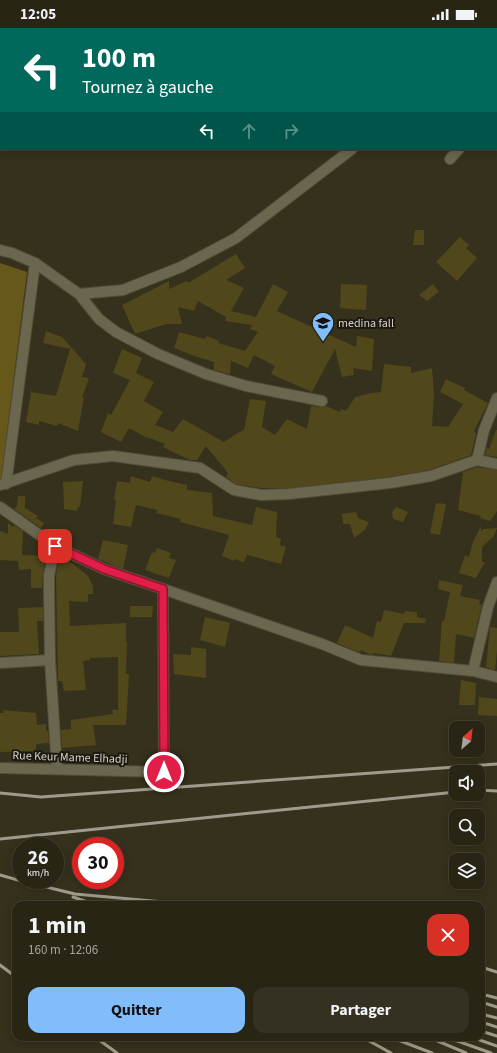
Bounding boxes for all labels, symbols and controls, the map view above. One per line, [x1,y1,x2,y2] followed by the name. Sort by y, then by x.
[20,4,56,25] text: 12:05
[82,38,156,78] text: 100 m
[16,44,68,96] icon: left
[82,75,214,100] text: Tournez à gauche
[196,120,218,142] icon: left
[238,120,260,142] icon: ahead
[280,120,302,142] icon: right
[310,310,336,343] school or university icon: medina fall
[338,315,394,332] place label: medina fall
[38,529,72,563] pin
[44,535,66,557] icon: arrive
[449,721,485,757] north arrow
[449,721,485,889] map controls
[12,747,128,768] street label: Rue Keur Mame Elhadji
[143,751,185,793] position arrow
[449,765,485,801] button: sound
[449,809,485,845] button: search
[72,837,124,889] speed limit sign: 30
[27,844,49,872] text: 26
[449,853,485,889] button: layers
[27,866,49,880] text: km/h
[28,908,86,943] text: 1 min
[427,914,469,956] button: close
[28,941,98,959] text: 160 m · 12:06
[28,987,245,1033] button: Quitter
[253,987,469,1033] button: Partager

